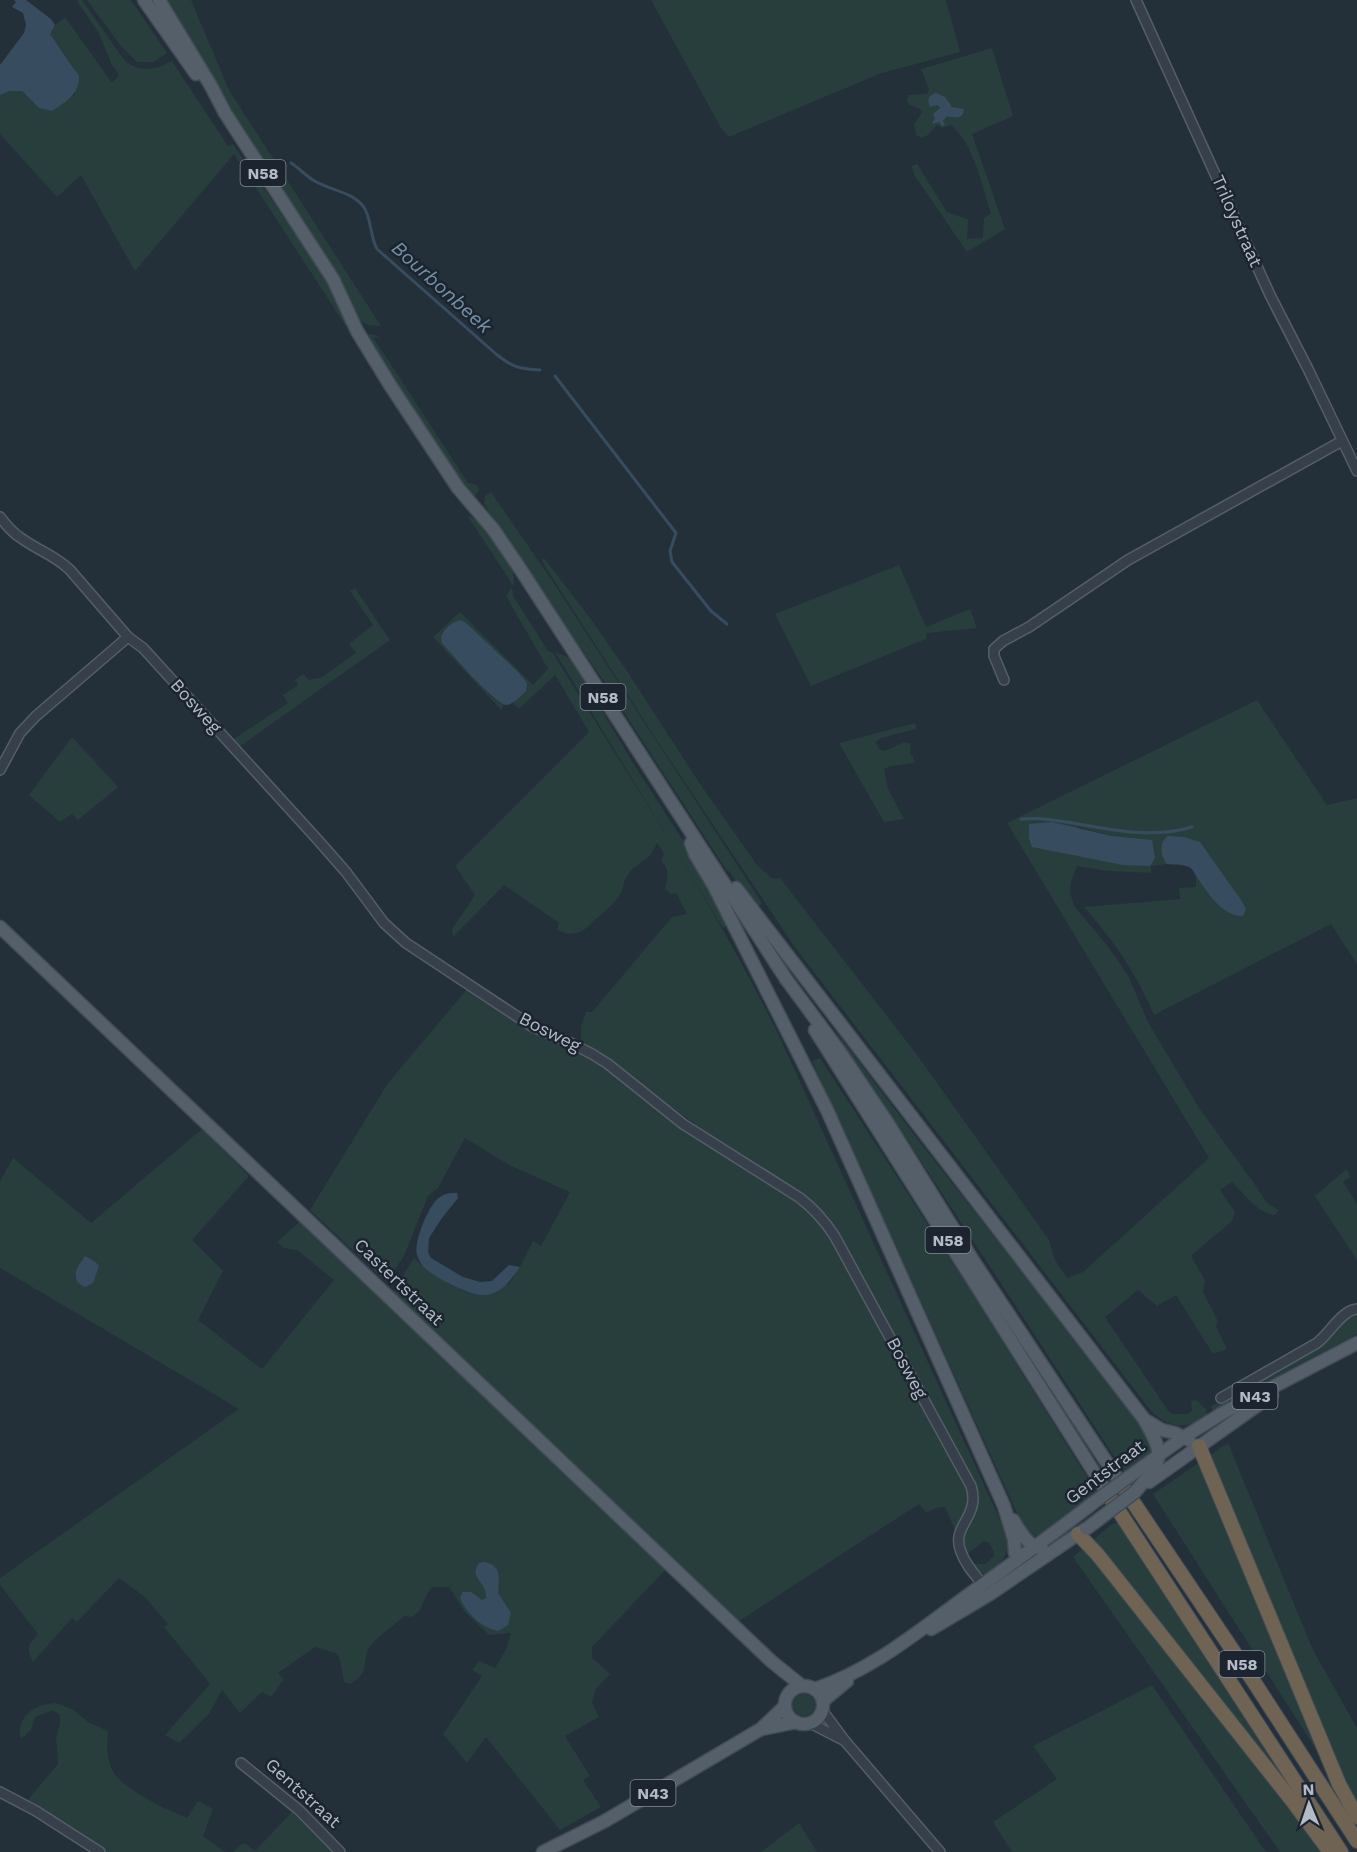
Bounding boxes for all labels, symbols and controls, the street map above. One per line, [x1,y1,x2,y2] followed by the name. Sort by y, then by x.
[240,160,286,186] road number: N58
[1208,172,1267,270] street label: Triloystraat
[387,236,498,339] water label: Bourbonbeek
[166,674,227,738] street label: Bosweg
[580,684,626,710] road number: N58
[516,1007,585,1056] street label: Bosweg
[926,1227,970,1253] road number: N58
[350,1234,449,1330] street label: Castertstraat
[883,1334,932,1402] street label: Bosweg
[1232,1383,1278,1409] road number: N43
[1061,1435,1149,1508] street label: Gentstraat
[1220,1651,1264,1677] road number: N58
[262,1753,345,1832] street label: Gentstraat
[1279,1774,1339,1834] north arrow
[630,1780,676,1806] road number: N43
[1302,1780,1315,1799] text: N

